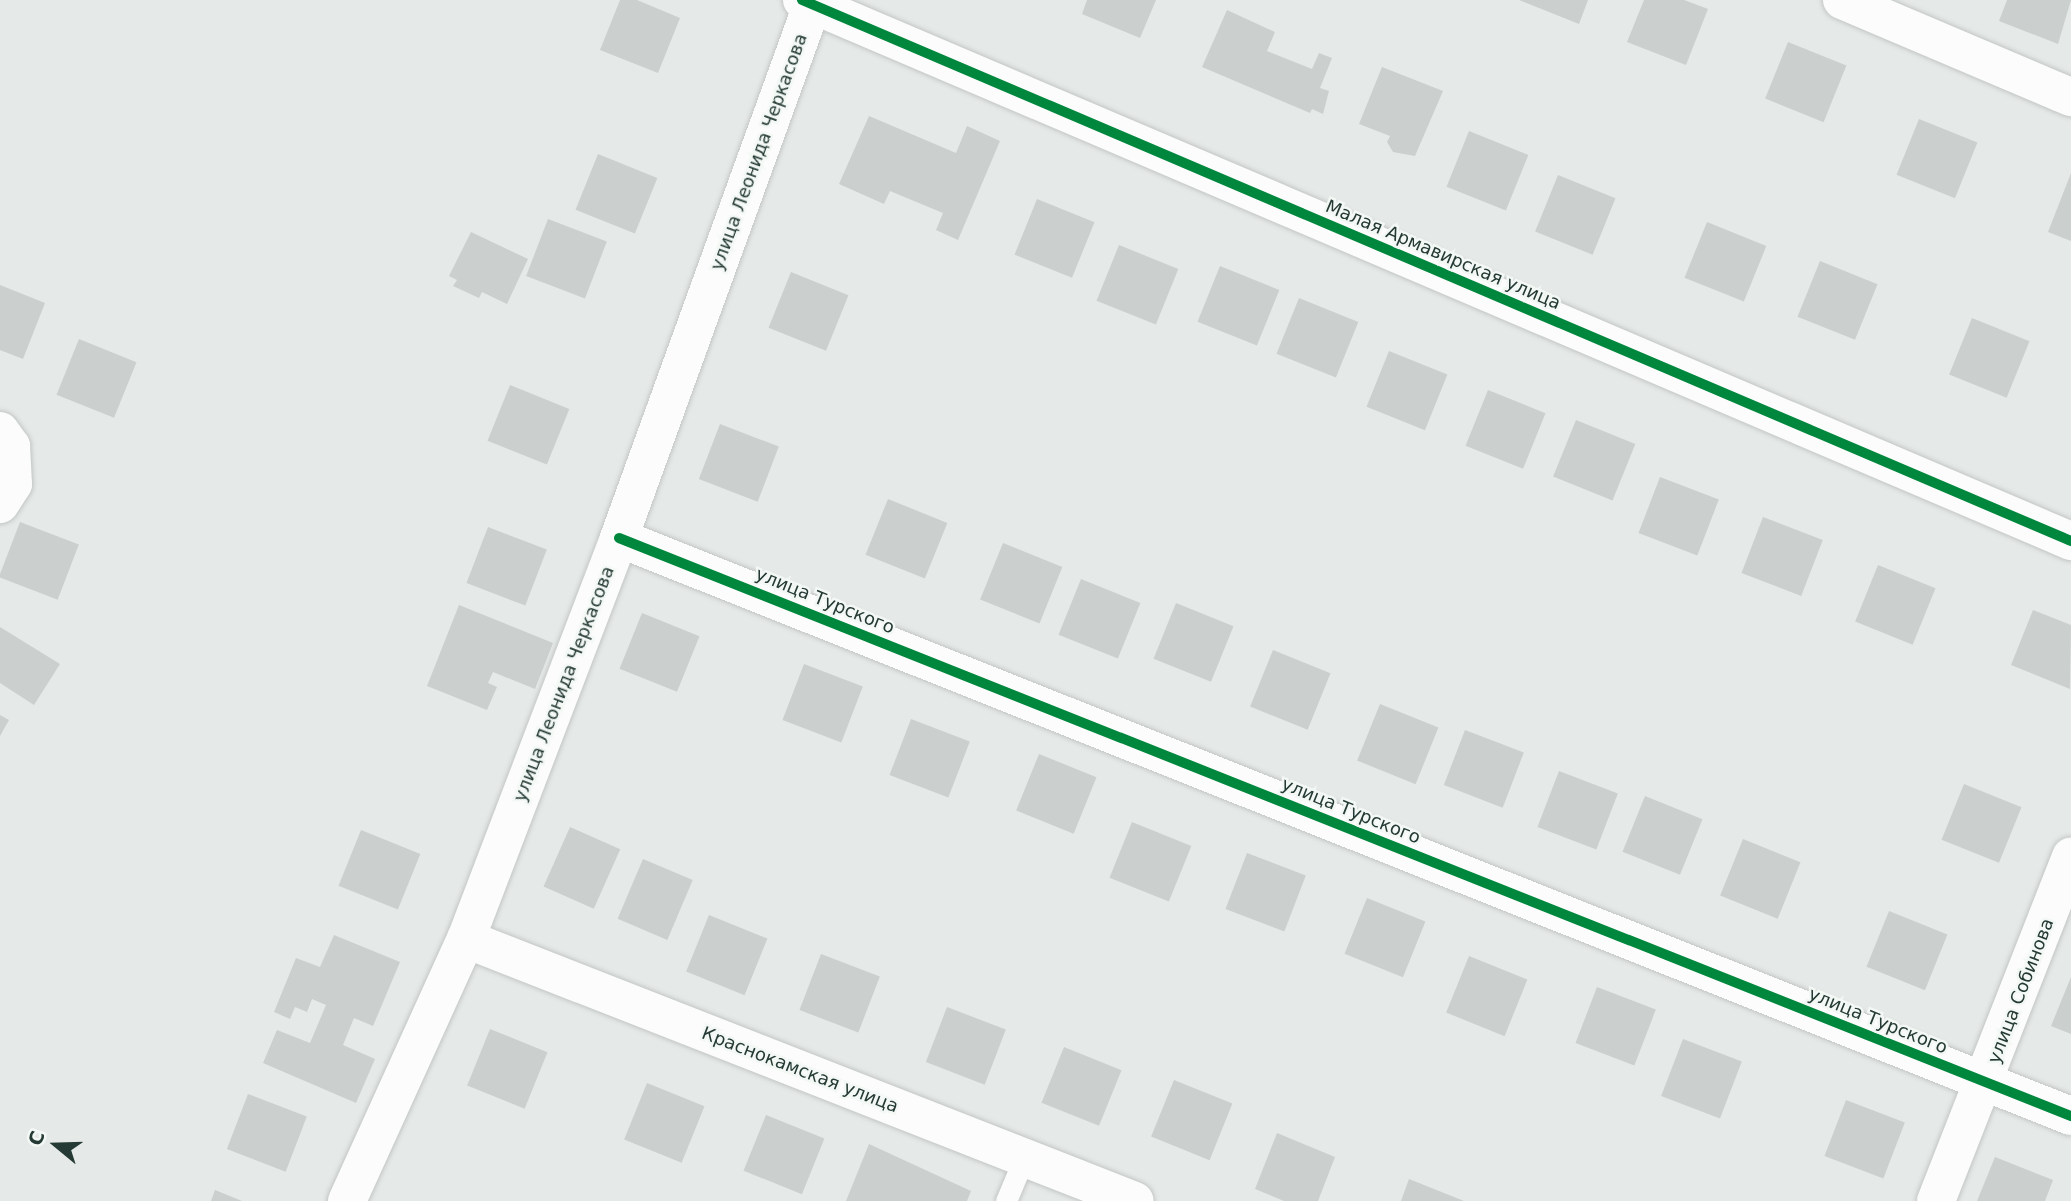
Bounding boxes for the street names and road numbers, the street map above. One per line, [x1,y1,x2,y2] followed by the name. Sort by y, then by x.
[706,31,812,273] street label: улица Леонида Черкасова
[1322,196,1564,314] street label: Малая Армавирская улица
[509,563,619,805] street label: улица Леонида Черкасова
[752,563,898,639] street label: улица Турского
[1278,773,1424,849] street label: улица Турского
[1983,915,2059,1067] street label: улица Собинова
[1805,983,1951,1059] street label: улица Турского
[699,1022,901,1118] street label: Краснокамская улица

